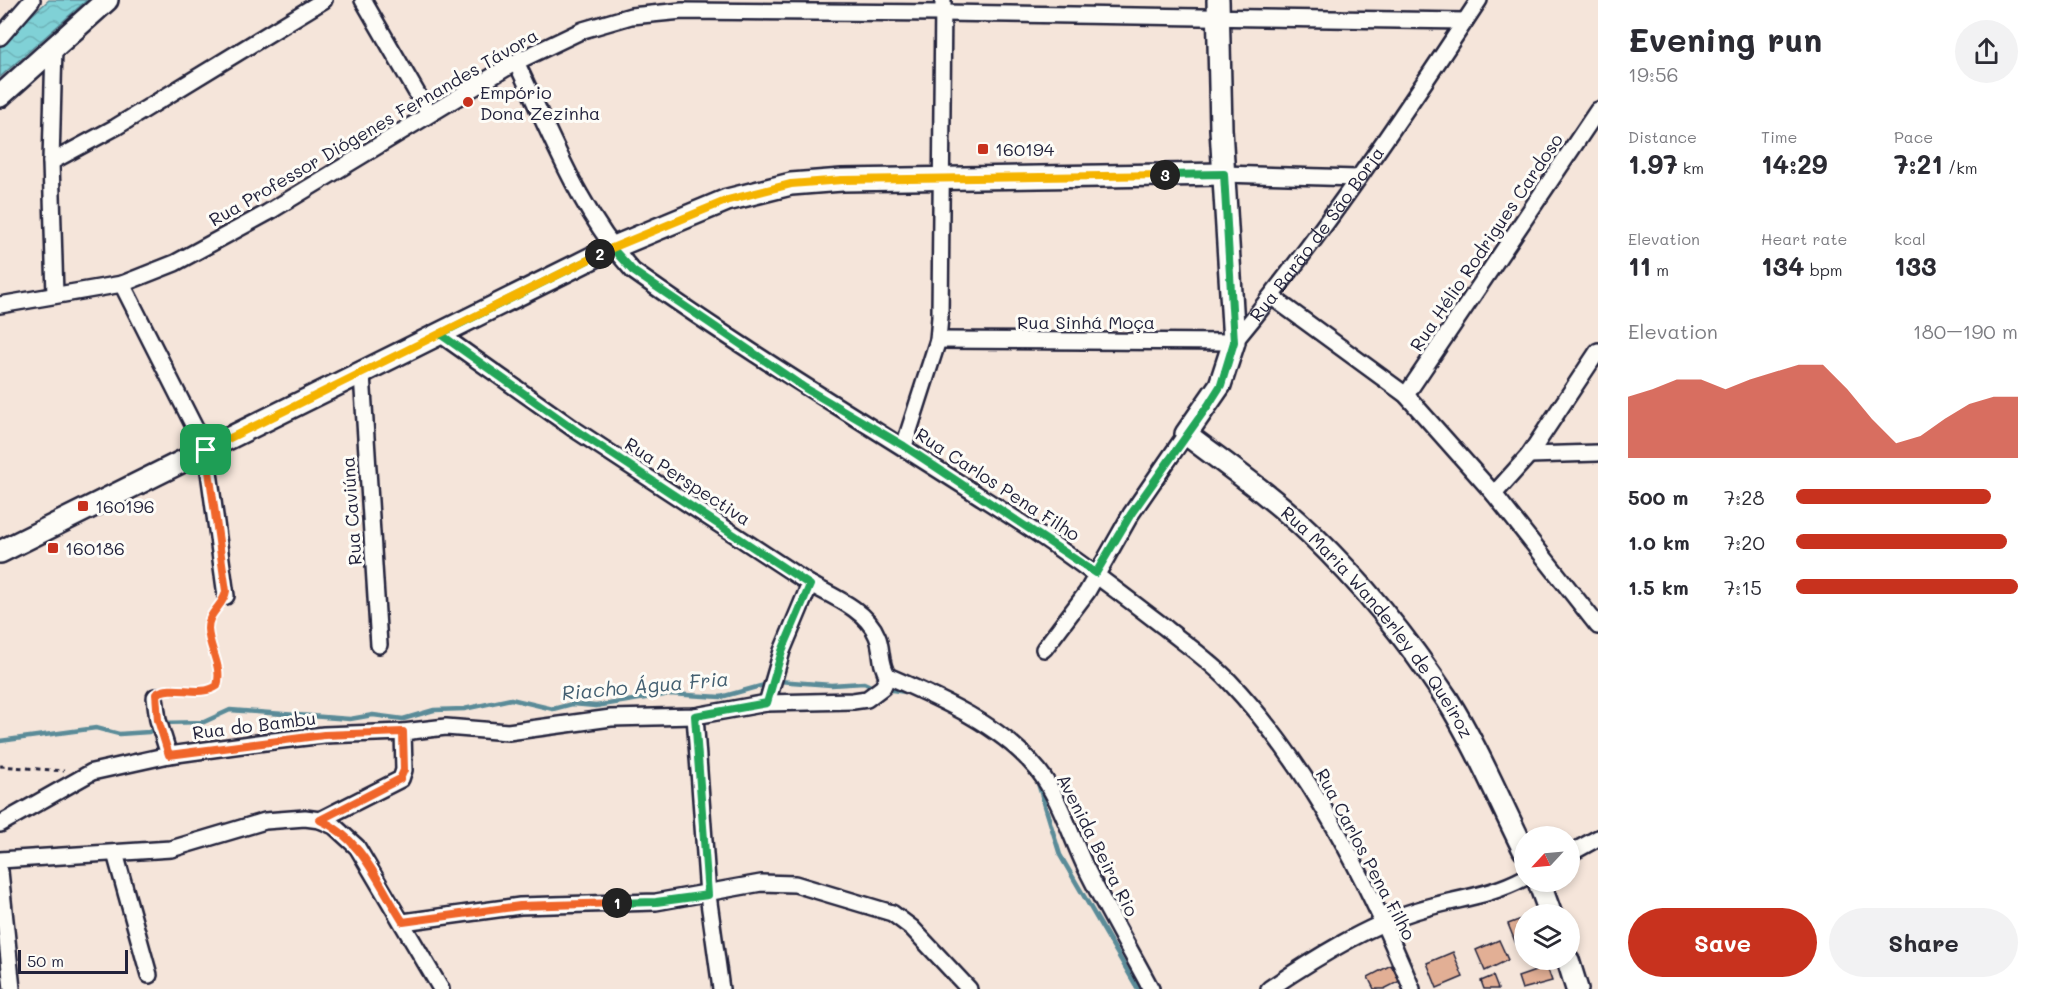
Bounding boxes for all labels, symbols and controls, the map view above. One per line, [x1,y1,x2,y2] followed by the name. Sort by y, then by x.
[1628,17,1822,60] text: Evening run
[1955,20,2018,83] button: share
[204,23,542,231] street label: Rua Professor Diógenes Fernandes Távora
[1628,61,1679,87] text: 19:56
[480,80,600,125] place label: Empório Dona Zezinha
[461,95,475,109] marker: Empório Dona Zezinha
[1628,126,1697,147] text: Distance
[1761,126,1797,147] text: Time
[1894,126,1933,147] text: Pace
[1404,128,1568,355] street label: Rua Hélio Rodrigues Cardoso
[995,137,1055,161] place label: 160194
[976,142,990,156] marker: 160194
[1244,142,1389,326] street label: Rua Barão de São Borja
[1628,147,1678,181] text: 1.97
[1761,147,1827,181] text: 14:29
[1894,147,1943,181] text: 7:21
[1678,157,1704,178] text: km
[1943,157,1978,178] text: /km
[1150,160,1180,190] pin: 3
[1160,164,1170,185] text: 3
[1628,228,1700,249] text: Elevation
[1761,228,1847,249] text: Heart rate
[1894,228,1926,249] text: kcal
[585,239,615,269] pin: 2
[596,243,604,264] text: 2
[1628,249,1651,283] text: 11
[1761,249,1805,283] text: 134
[1894,249,1937,283] text: 133
[1651,259,1669,280] text: m
[1805,259,1843,280] text: bpm
[1017,310,1155,334] street label: Rua Sinhá Moça
[1628,318,1718,344] text: Elevation
[1913,318,2018,344] text: 180–190 m
[911,422,1085,546] street label: Rua Carlos Pena Filho
[180,424,231,475] pin
[621,431,755,531] street label: Rua Perspectiva
[189,433,222,466] icon: arrive
[335,456,367,566] street label: Rua Caviúna
[1628,484,1688,510] text: 500 m
[1724,484,1765,510] text: 7:28
[95,494,155,518] place label: 160196
[76,499,90,513] marker: 160196
[1276,501,1479,742] street label: Rua Maria Wanderley de Queiroz
[1628,529,1690,555] text: 1.0 km
[1724,529,1765,555] text: 7:20
[65,536,125,560] place label: 160186
[46,541,60,555] marker: 160186
[1628,574,1689,600] text: 1.5 km
[1724,574,1762,600] text: 7:15
[560,665,730,705] water label: Riacho Água Fria
[191,706,317,744] street label: Rua do Bambu
[1311,764,1422,944] street label: Rua Carlos Pena Filho
[1052,770,1144,921] street label: Avenida Beira Rio
[1514,826,1580,892] north arrow
[1514,826,1580,970] map controls
[602,888,632,918] pin: 1
[613,892,621,913] text: 1
[1514,904,1580,970] button: layers
[1628,908,1817,977] button: Save
[1829,908,2018,977] button: Share
[18,947,128,974] scale bar
[27,950,64,971] text: 50 m

